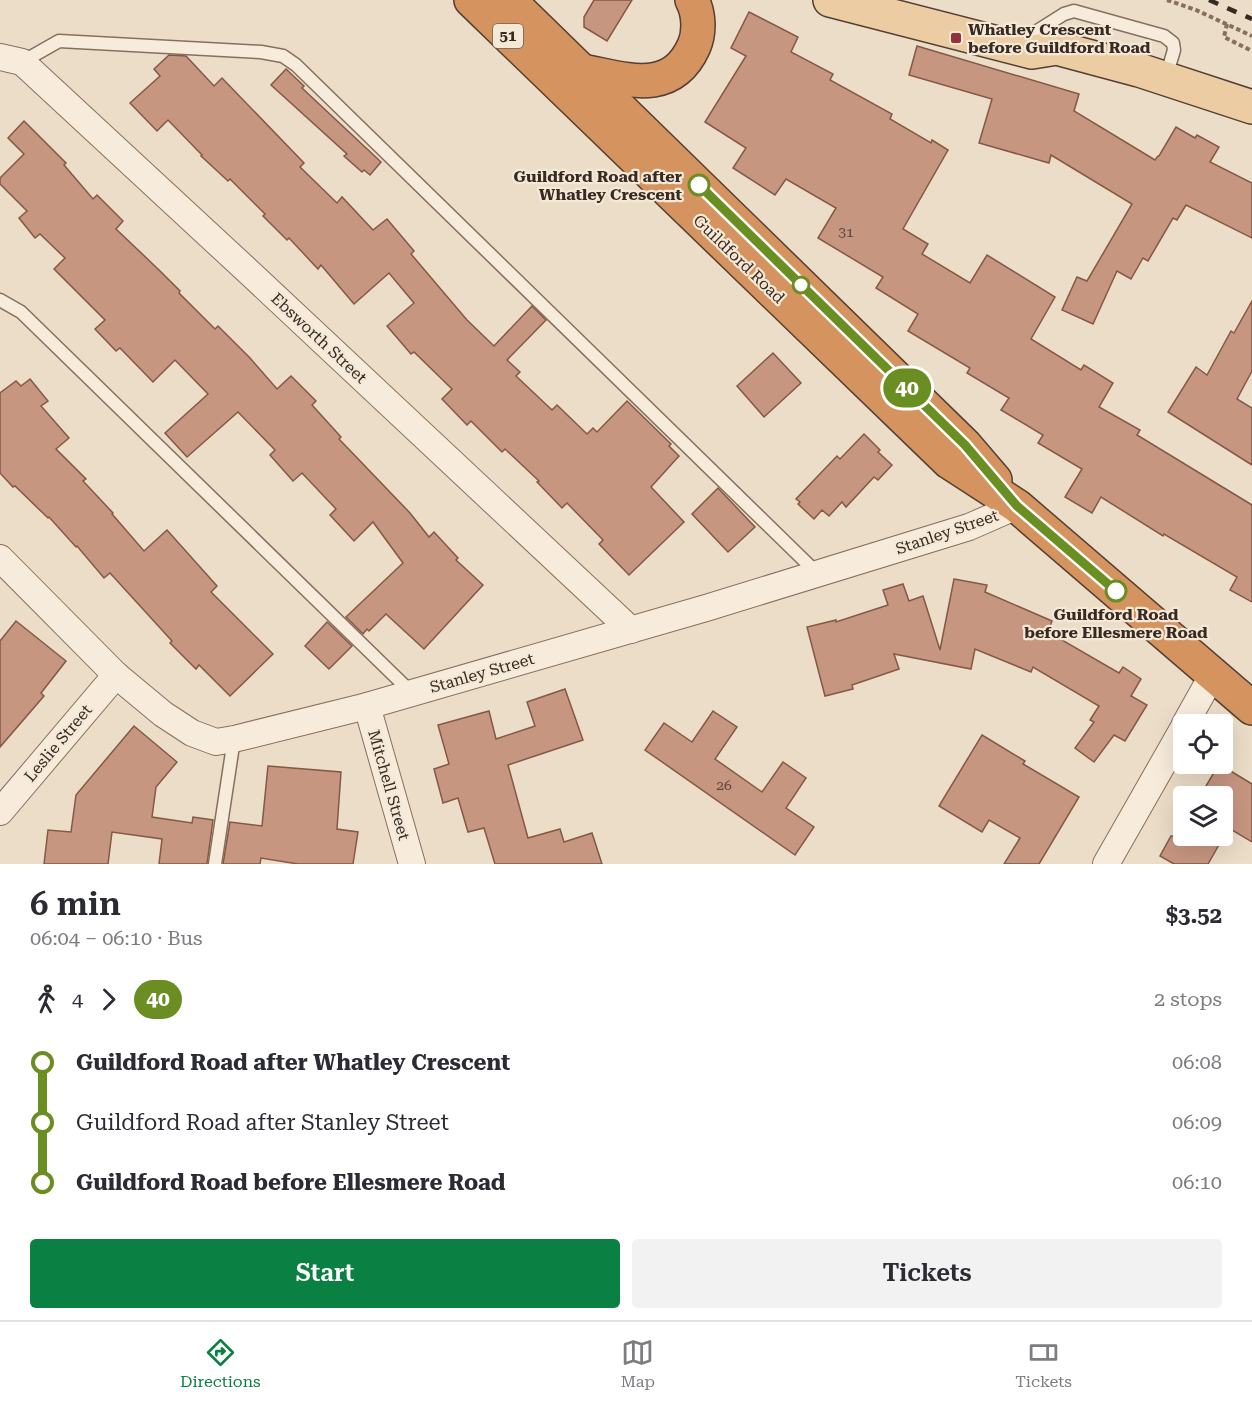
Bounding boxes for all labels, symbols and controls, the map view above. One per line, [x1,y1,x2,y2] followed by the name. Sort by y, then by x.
[968,20,1151,57] place label: Whatley Crescent before Guildford Road
[493,24,523,48] road number: 51
[949,31,963,45] marker: Whatley Crescent before Guildford Road
[514,167,683,204] place label: Guildford Road after Whatley Crescent
[688,174,710,196] marker: Guildford Road after Whatley Crescent
[690,211,788,307] street label: Guildford Road
[838,224,854,240] house number: 31
[792,276,810,294] unlabelled marker
[267,289,371,387] street label: Ebsworth Street
[880,368,934,408] line badge: 40
[895,376,919,400] text: 40
[893,506,1001,558] street label: Stanley Street
[1105,580,1127,602] marker: Guildford Road before Ellesmere Road
[1024,605,1208,642] place label: Guildford Road before Ellesmere Road
[428,649,536,697] street label: Stanley Street
[20,700,96,786] street label: Leslie Street
[1173,714,1233,846] map controls
[1173,714,1233,774] button: locate
[364,728,414,842] street label: Mitchell Street
[716,777,732,793] house number: 26
[1173,786,1233,846] button: layers
[30,884,121,923] text: 6 min
[1166,903,1222,928] text: $3.52
[30,926,202,950] text: 06:04 – 06:10 · Bus
[30,983,63,1016] icon: walk
[92,983,125,1016] icon: forward
[72,987,83,1011] text: 4
[146,987,170,1011] text: 40
[1154,987,1222,1011] text: 2 stops
[76,1050,510,1075] text: Guildford Road after Whatley Crescent
[1172,1050,1222,1074] text: 06:08
[76,1110,449,1135] text: Guildford Road after Stanley Street
[1172,1110,1222,1134] text: 06:09
[76,1170,506,1195] text: Guildford Road before Ellesmere Road
[1172,1170,1222,1194] text: 06:10
[30,1239,620,1308] button: Start
[632,1239,1222,1308] button: Tickets
[180,1336,261,1391] tab: Directions
[621,1336,655,1391] tab: Map
[1015,1336,1072,1391] tab: Tickets

